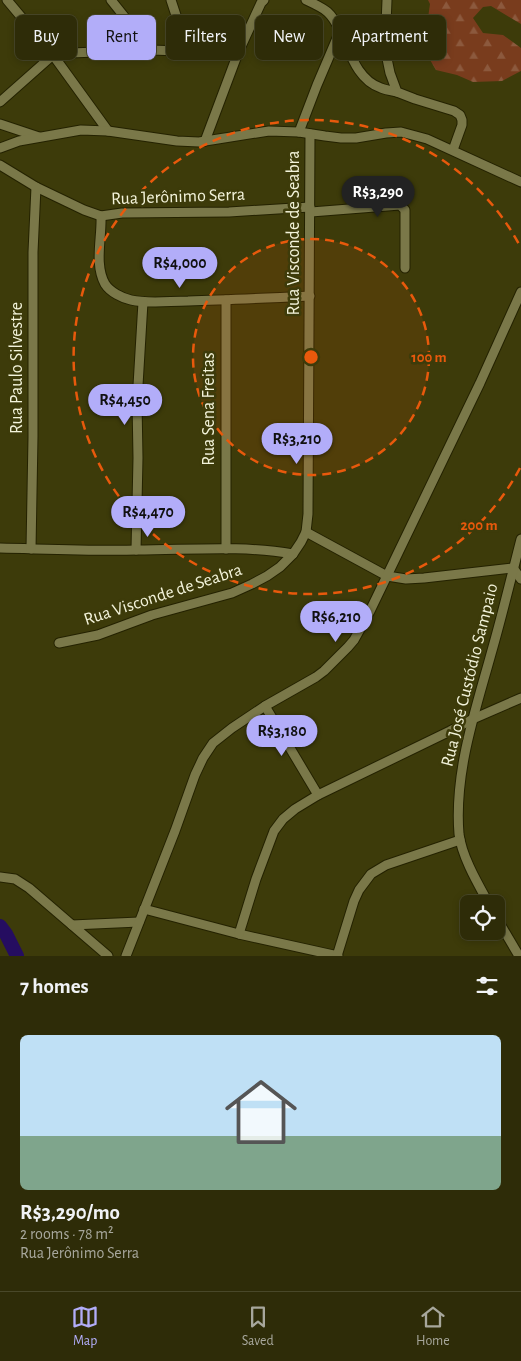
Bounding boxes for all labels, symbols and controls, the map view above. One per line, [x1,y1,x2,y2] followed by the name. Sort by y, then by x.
[15,15,77,60] chip: Buy
[87,15,156,60] chip: Rent
[166,15,245,60] chip: Filters
[255,15,323,60] chip: New
[333,15,446,60] chip: Apartment
[285,150,303,316] street label: Rua Visconde de Seabra
[332,176,424,218] pin: R$3,290
[353,184,403,200] text: R$3,290
[111,186,245,208] street label: Rua Jerônimo Serra
[134,246,226,289] pin: R$4,000
[153,255,207,271] text: R$4,000
[8,302,26,434] street label: Rua Paulo Silvestre
[302,348,320,366] centre of rings
[411,350,447,365] text: 100 m
[200,352,218,466] street label: Rua Sena Freitas
[79,384,171,426] pin: R$4,450
[99,392,151,408] text: R$4,450
[251,422,343,465] pin: R$3,210
[273,431,321,447] text: R$3,210
[102,496,194,538] pin: R$4,470
[122,504,174,520] text: R$4,470
[460,518,498,533] text: 200 m
[82,561,244,629] street label: Rua Visconde de Seabra
[439,581,502,768] street label: Rua José Custódio Sampaio
[290,600,382,643] pin: R$6,210
[311,609,361,625] text: R$6,210
[236,714,328,757] pin: R$3,180
[257,723,307,739] text: R$3,180
[460,895,505,940] map controls
[460,895,505,940] button: locate
[473,972,501,1000] icon: filters
[20,976,89,997] text: 7 homes
[216,1067,306,1157] icon: home
[20,1202,120,1223] text: R$3,290/mo
[20,1226,114,1242] text: 2 rooms · 78 m²
[20,1245,139,1261] text: Rua Jerônimo Serra
[71,1303,99,1350] tab: Map
[242,1303,274,1350] tab: Saved
[416,1303,450,1350] tab: Home

